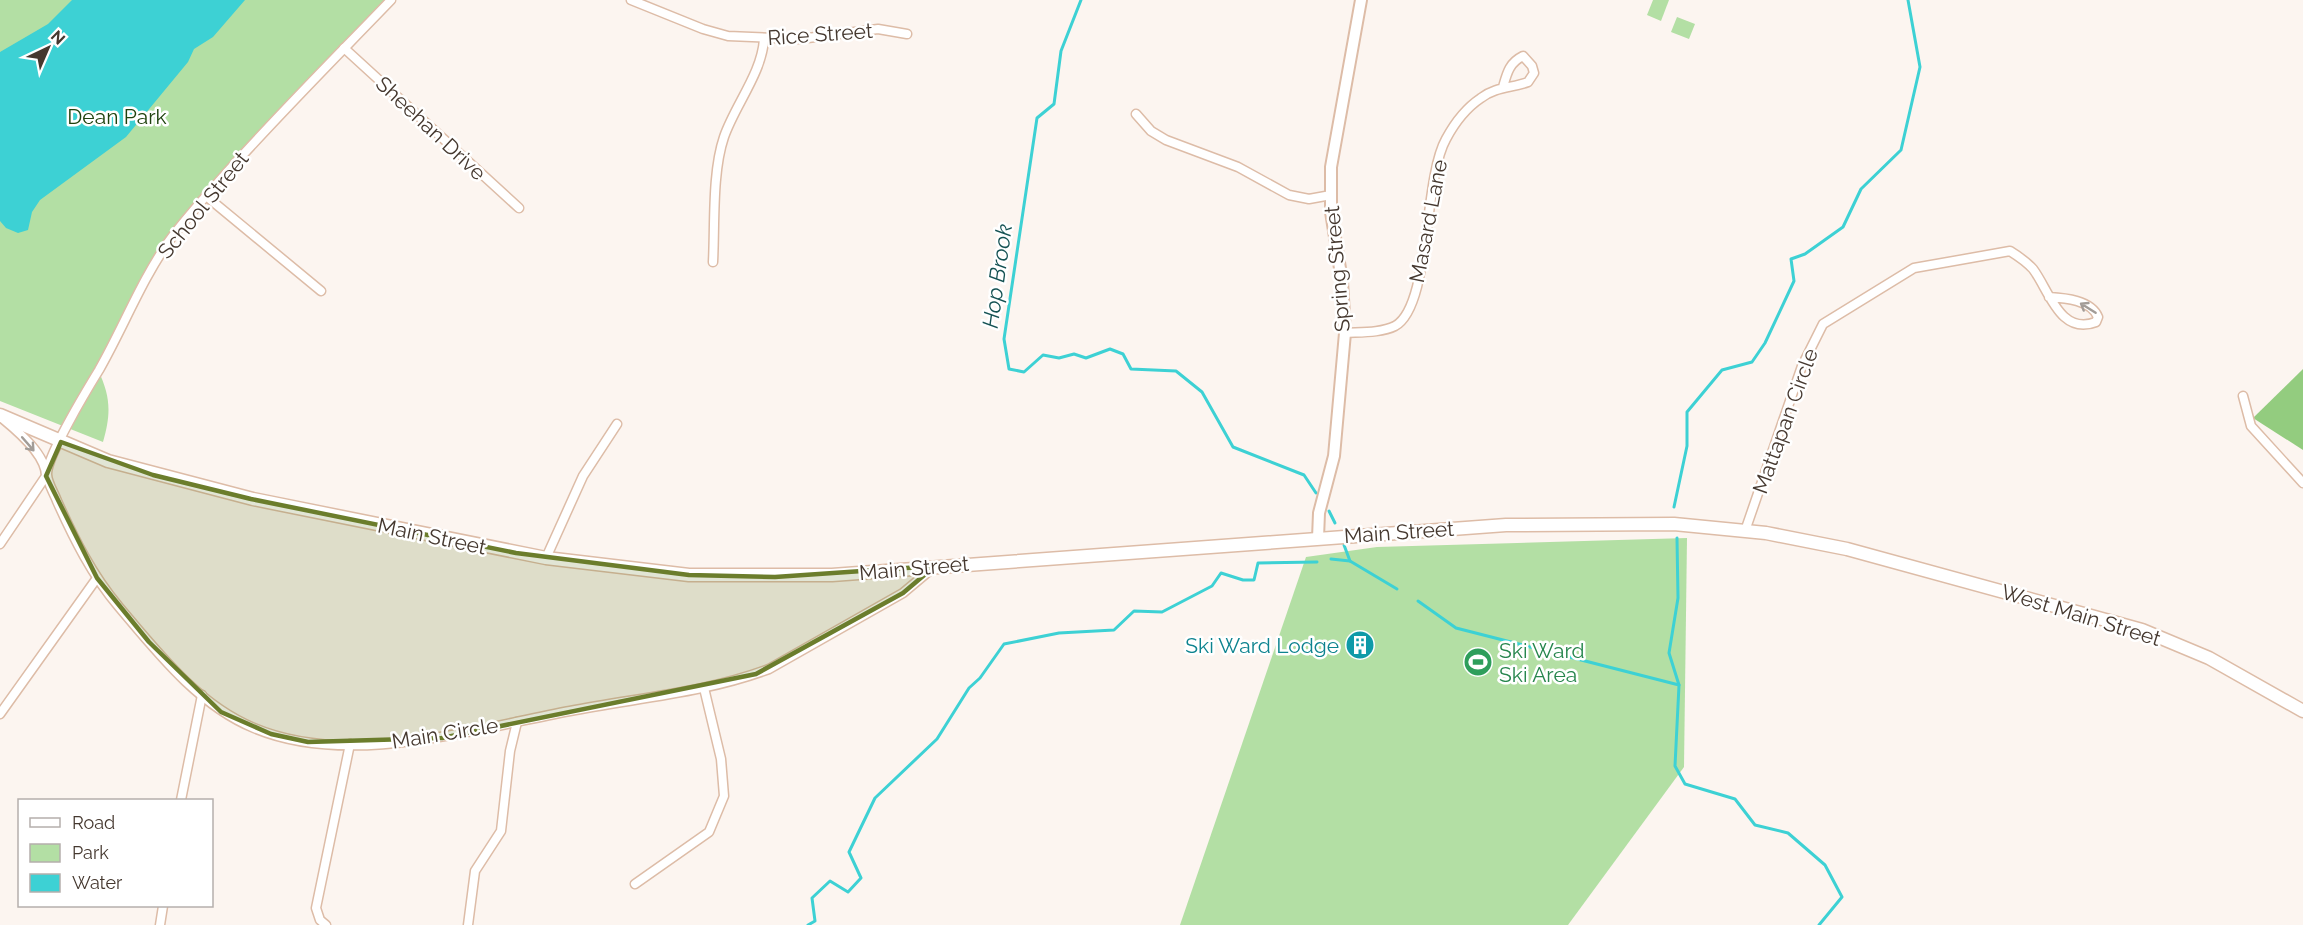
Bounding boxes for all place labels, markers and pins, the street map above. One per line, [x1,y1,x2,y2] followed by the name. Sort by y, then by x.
[1344,629,1376,661] building icon: Ski Ward Lodge
[1185,633,1339,658] place label: Ski Ward Lodge
[1499,638,1585,687] place label: Ski Ward Ski Area
[1462,646,1494,678] sports icon: Ski Ward Ski Area

